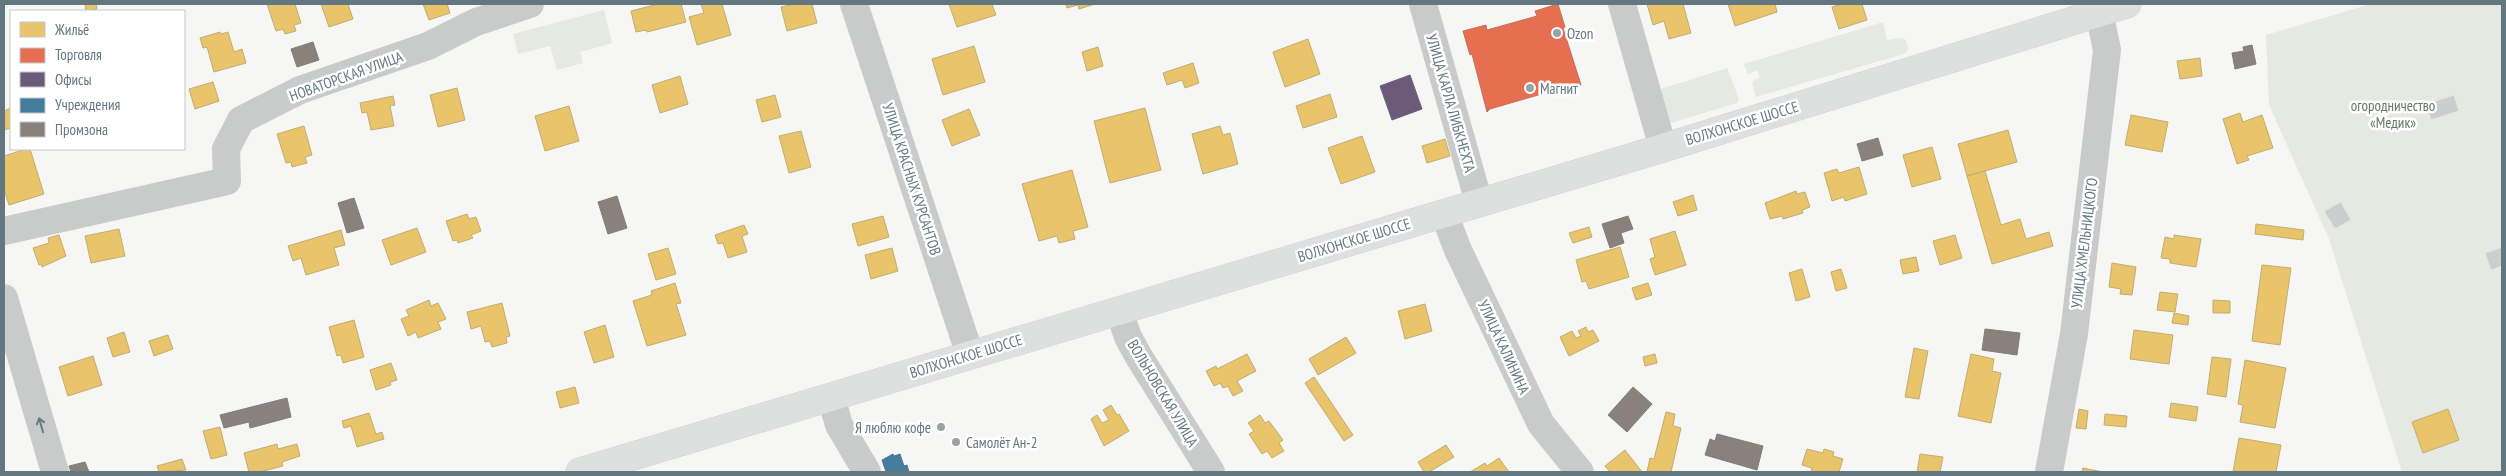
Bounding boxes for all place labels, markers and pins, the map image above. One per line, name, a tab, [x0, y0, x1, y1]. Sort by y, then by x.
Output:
place label: Ozon	[1567, 24, 1593, 43]
marker: Ozon	[1551, 27, 1563, 39]
place label: Магнит	[1540, 79, 1578, 98]
marker: Магнит	[1524, 82, 1536, 94]
place label: Я люблю кофе	[855, 418, 931, 437]
marker: Я люблю кофе	[935, 421, 947, 433]
place label: Самолёт Ан-2	[966, 433, 1037, 452]
marker: Самолёт Ан-2	[950, 436, 962, 448]

